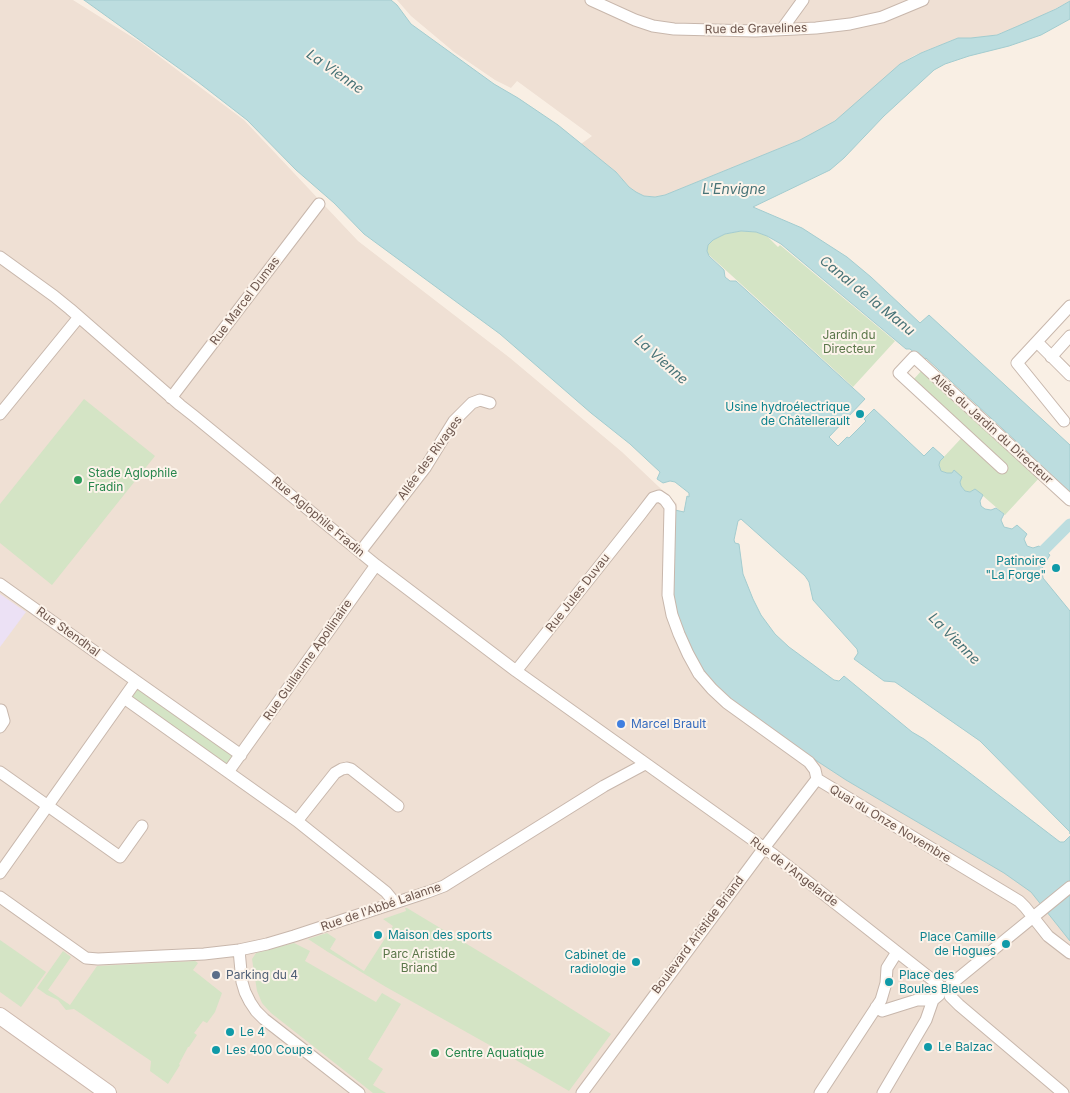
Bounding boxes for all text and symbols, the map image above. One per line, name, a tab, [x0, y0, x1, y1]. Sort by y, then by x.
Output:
street label: Rue de Gravelines	[705, 21, 807, 37]
water label: La Vienne	[303, 46, 367, 98]
water label: L'Envigne	[702, 182, 766, 198]
water label: Canal de la Manu	[816, 253, 918, 339]
street label: Rue Marcel Dumas	[207, 254, 283, 348]
park label: Jardin du Directeur	[822, 328, 876, 356]
water label: La Vienne	[631, 332, 691, 388]
street label: Allée du Jardin du Directeur	[929, 371, 1055, 487]
place label: Usine hydroélectrique de Châtellerault	[725, 400, 850, 428]
marker: Usine hydroélectrique de Châtellerault	[854, 408, 866, 420]
street label: Allée des Rivages	[395, 413, 465, 503]
place label: Stade Aglophile Fradin	[88, 466, 177, 494]
marker: Stade Aglophile Fradin	[72, 474, 84, 486]
street label: Rue Aglophile Fradin	[269, 474, 367, 560]
street label: Rue Jules Duvau	[543, 551, 613, 635]
place label: Patinoire "La Forge"	[986, 554, 1046, 582]
marker: Patinoire "La Forge"	[1050, 562, 1062, 574]
street label: Rue Guillaume Apollinaire	[261, 597, 355, 723]
street label: Rue Stendhal	[33, 604, 103, 660]
water label: La Vienne	[925, 610, 983, 668]
place label: Marcel Brault	[631, 717, 706, 731]
marker: Marcel Brault	[615, 718, 627, 730]
street label: Quai du Onze Novembre	[827, 782, 953, 866]
street label: Rue de l'Angelarde	[747, 834, 841, 910]
street label: Boulevard Aristide Briand	[649, 873, 747, 997]
street label: Rue de l'Abbé Lalanne	[319, 880, 443, 934]
place label: Maison des sports	[388, 928, 492, 942]
marker: Maison des sports	[372, 929, 384, 941]
place label: Place Camille de Hogues	[920, 930, 996, 958]
marker: Place Camille de Hogues	[1000, 938, 1012, 950]
park label: Parc Aristide Briand	[383, 947, 455, 975]
place label: Cabinet de radiologie	[565, 948, 626, 976]
marker: Cabinet de radiologie	[630, 956, 642, 968]
place label: Parking du 4	[226, 968, 298, 982]
place label: Place des Boules Bleues	[899, 968, 979, 996]
marker: Parking du 4	[210, 969, 222, 981]
marker: Place des Boules Bleues	[883, 976, 895, 988]
place label: Le 4	[240, 1025, 265, 1039]
marker: Le 4	[224, 1026, 236, 1038]
place label: Le Balzac	[938, 1040, 993, 1054]
marker: Le Balzac	[922, 1041, 934, 1053]
place label: Les 400 Coups	[226, 1043, 312, 1057]
marker: Les 400 Coups	[210, 1044, 222, 1056]
place label: Centre Aquatique	[445, 1046, 544, 1060]
marker: Centre Aquatique	[429, 1047, 441, 1059]

